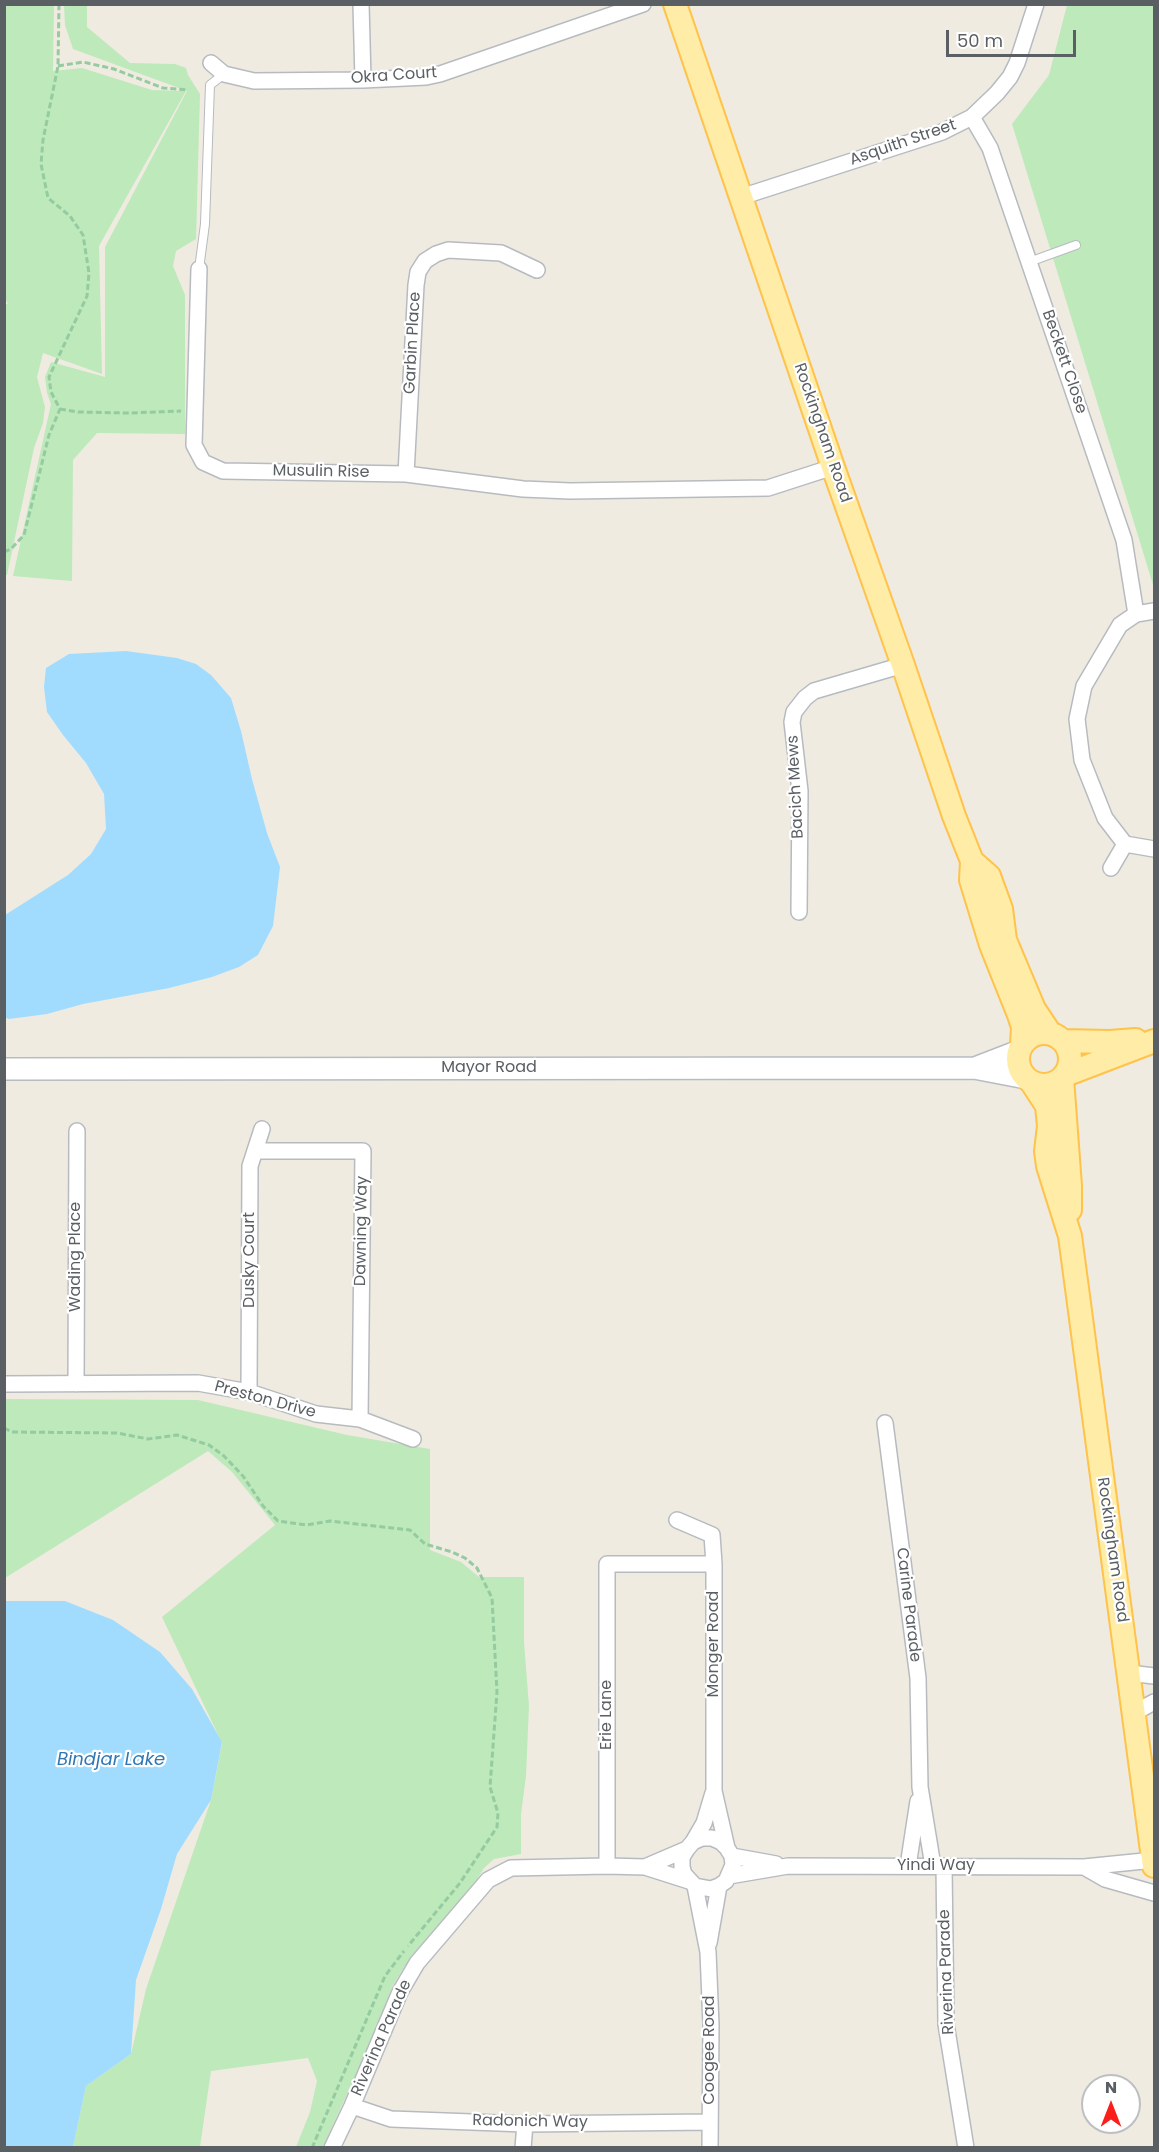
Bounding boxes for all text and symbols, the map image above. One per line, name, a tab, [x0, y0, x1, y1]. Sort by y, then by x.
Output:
scale bar	[949, 18, 1080, 56]
text: 50 m	[957, 28, 1003, 53]
street label: Okra Court	[350, 63, 438, 89]
street label: Asquith Street	[847, 116, 959, 170]
street label: Garbin Place	[401, 291, 425, 395]
street label: Beckett Close	[1037, 308, 1091, 416]
street label: Rockingham Road	[789, 361, 855, 505]
street label: Musulin Rise	[272, 462, 370, 482]
street label: Bacich Mews	[784, 735, 808, 839]
street label: Mayor Road	[441, 1058, 537, 1078]
street label: Dawning Way	[351, 1176, 373, 1286]
street label: Wading Place	[66, 1202, 86, 1312]
street label: Dusky Court	[240, 1212, 260, 1308]
street label: Preston Drive	[212, 1377, 318, 1423]
street label: Rockingham Road	[1092, 1476, 1132, 1624]
street label: Carine Parade	[891, 1547, 925, 1663]
street label: Monger Road	[704, 1591, 724, 1697]
street label: Erie Lane	[597, 1680, 617, 1750]
water label: Bindjar Lake	[57, 1749, 165, 1771]
street label: Yindi Way	[897, 1856, 975, 1876]
street label: Riverina Parade	[935, 1909, 959, 2035]
street label: Riverina Parade	[348, 1977, 416, 2099]
street label: Coogee Road	[700, 1995, 720, 2105]
north arrow	[1081, 2074, 1141, 2134]
text: N	[1105, 2076, 1117, 2099]
street label: Radonich Way	[472, 2111, 588, 2133]

